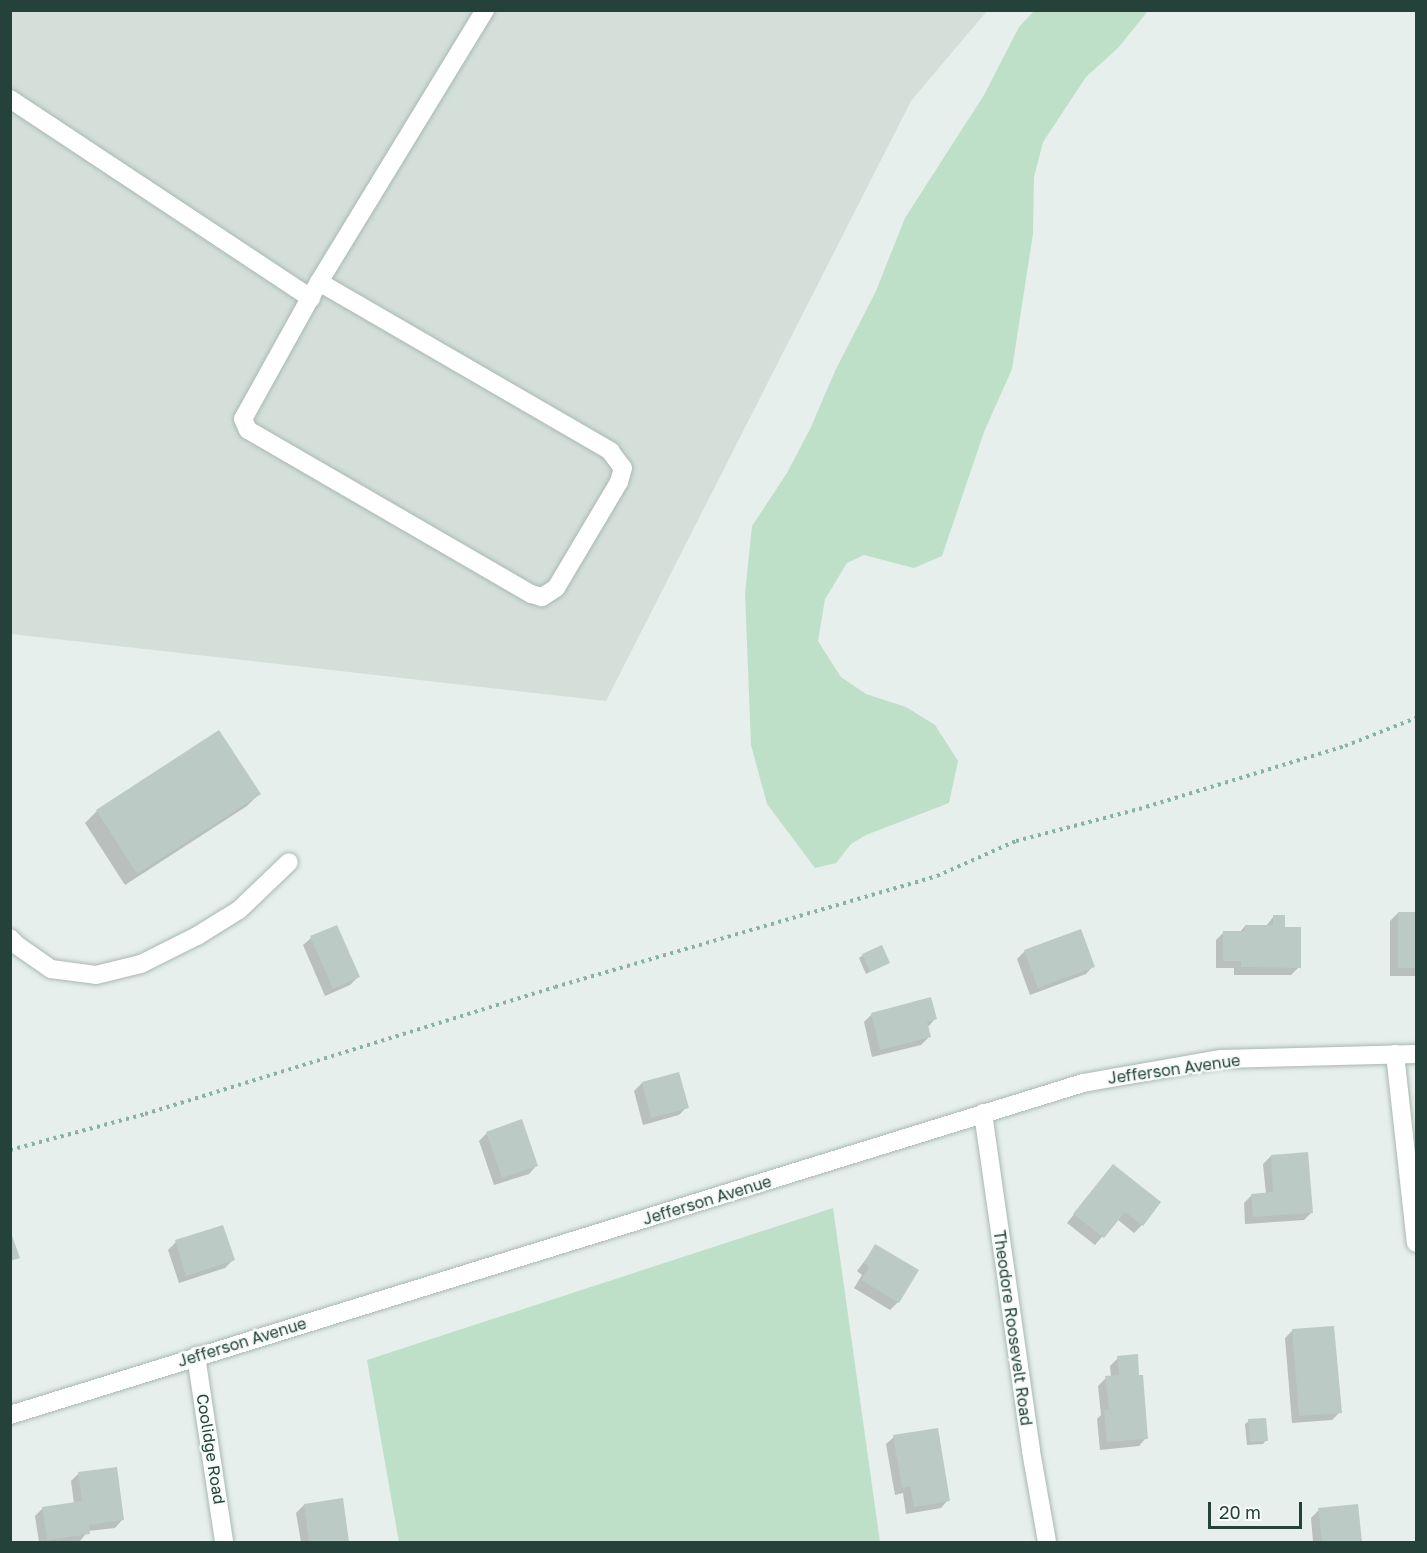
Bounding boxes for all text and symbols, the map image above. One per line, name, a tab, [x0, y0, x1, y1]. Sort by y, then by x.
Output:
street label: Jefferson Avenue	[1107, 1050, 1241, 1088]
street label: Jefferson Avenue	[640, 1171, 774, 1229]
street label: Theodore Roosevelt Road	[990, 1229, 1036, 1427]
street label: Jefferson Avenue	[175, 1313, 309, 1371]
street label: Coolidge Road	[193, 1392, 229, 1506]
scale bar	[1211, 1490, 1306, 1528]
text: 20 m	[1219, 1501, 1261, 1523]

